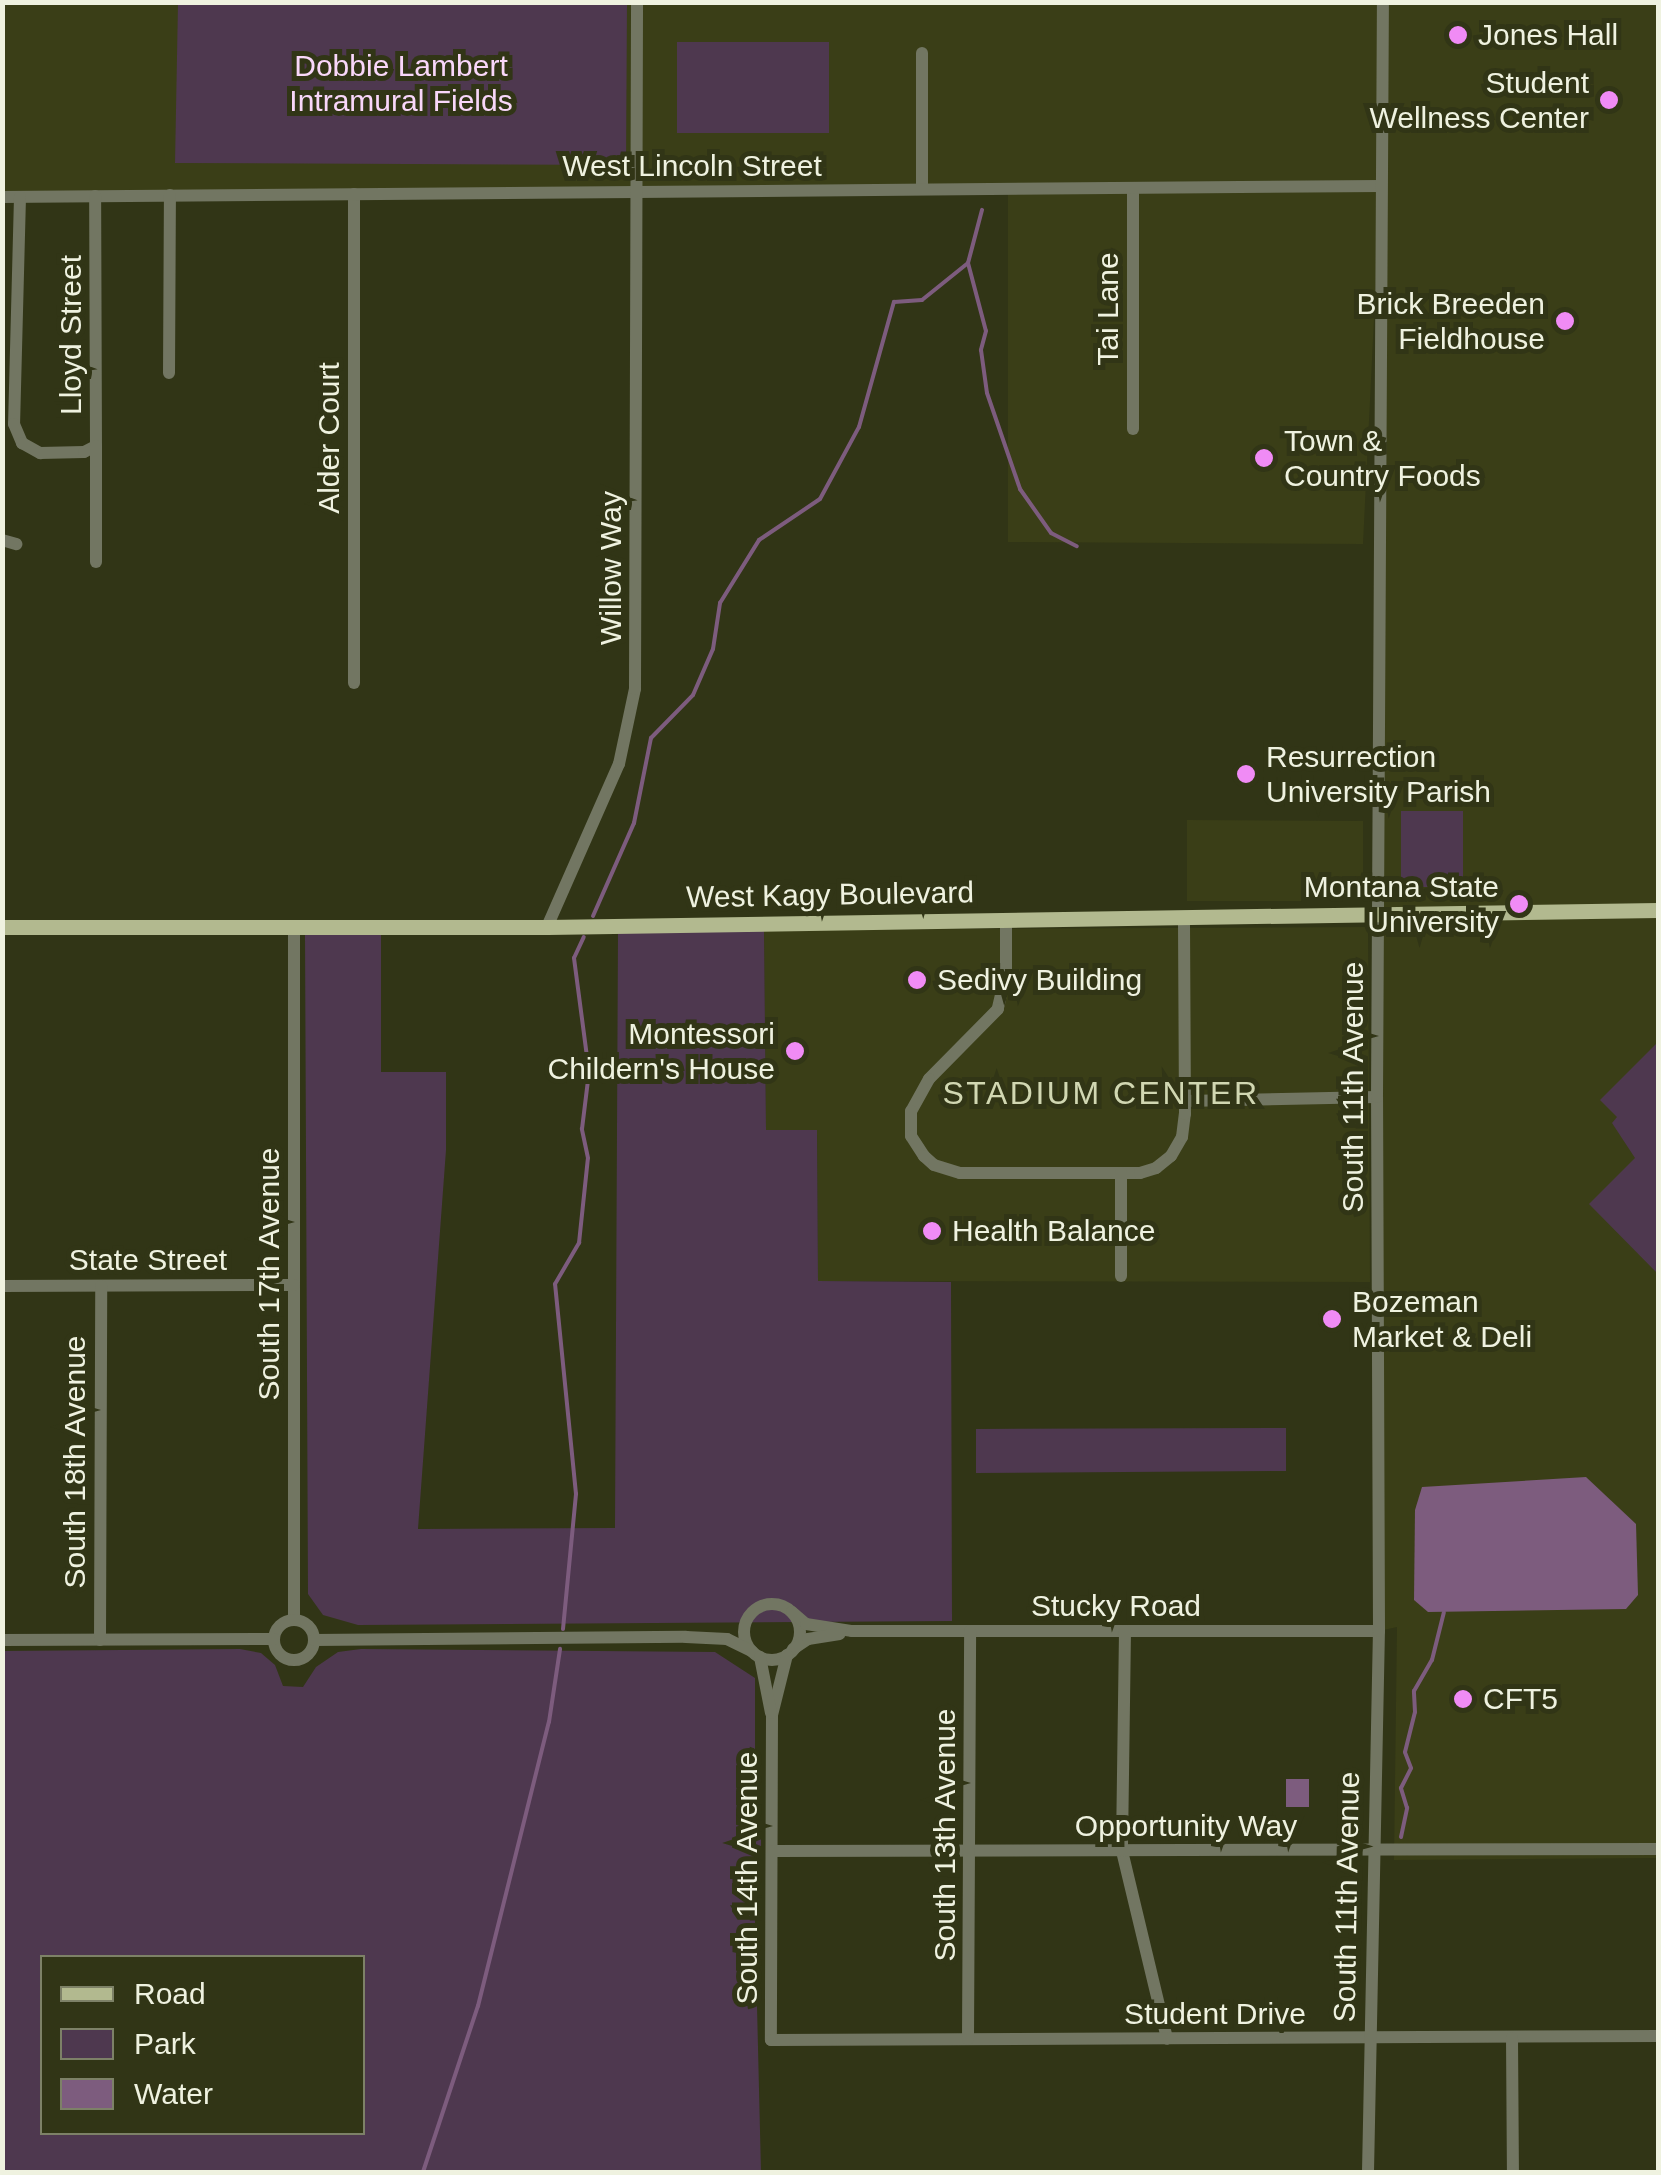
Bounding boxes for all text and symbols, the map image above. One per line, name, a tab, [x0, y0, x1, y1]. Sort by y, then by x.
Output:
place label: Jones Hall	[1478, 17, 1618, 53]
marker: Jones Hall	[1447, 24, 1469, 46]
park label: Dobbie Lambert Intramural Fields	[289, 48, 513, 118]
place label: Student Wellness Center	[1369, 65, 1589, 136]
marker: Student Wellness Center	[1598, 89, 1620, 111]
street label: West Lincoln Street	[562, 148, 822, 184]
street label: Tai Lane	[1090, 252, 1126, 366]
street label: Lloyd Street	[53, 255, 89, 415]
place label: Brick Breeden Fieldhouse	[1357, 286, 1545, 356]
marker: Brick Breeden Fieldhouse	[1554, 310, 1576, 332]
street label: Alder Court	[311, 362, 347, 514]
place label: Town & Country Foods	[1284, 423, 1481, 494]
marker: Town & Country Foods	[1253, 447, 1275, 469]
street label: Willow Way	[593, 491, 629, 645]
place label: Resurrection University Parish	[1266, 739, 1491, 810]
marker: Resurrection University Parish	[1235, 763, 1257, 785]
place label: Montana State University	[1304, 869, 1499, 940]
street label: West Kagy Boulevard	[686, 874, 974, 916]
marker: Montana State University	[1508, 893, 1530, 915]
street label: South 11th Avenue	[1335, 961, 1371, 1213]
place label: Sedivy Building	[937, 962, 1142, 998]
marker: Sedivy Building	[906, 969, 928, 991]
place label: Montessori Childern's House	[547, 1016, 775, 1086]
marker: Montessori Childern's House	[784, 1040, 806, 1062]
district label: STADIUM CENTER	[942, 1074, 1260, 1112]
street label: South 17th Avenue	[251, 1147, 287, 1401]
place label: Health Balance	[952, 1213, 1155, 1249]
marker: Health Balance	[921, 1220, 943, 1242]
street label: State Street	[69, 1242, 227, 1278]
place label: Bozeman Market & Deli	[1352, 1284, 1532, 1354]
marker: Bozeman Market & Deli	[1321, 1308, 1343, 1330]
street label: South 18th Avenue	[57, 1335, 93, 1589]
street label: Stucky Road	[1031, 1588, 1201, 1624]
place label: CFT5	[1483, 1681, 1558, 1717]
marker: CFT5	[1452, 1688, 1474, 1710]
street label: South 13th Avenue	[927, 1708, 963, 1962]
street label: South 14th Avenue	[729, 1751, 765, 2005]
street label: South 11th Avenue	[1327, 1770, 1367, 2024]
street label: Opportunity Way	[1075, 1808, 1297, 1844]
legend	[40, 1955, 365, 2135]
text: Road	[134, 1977, 206, 2010]
street label: Student Drive	[1124, 1996, 1306, 2032]
text: Park	[134, 2027, 196, 2060]
text: Water	[134, 2077, 213, 2110]

